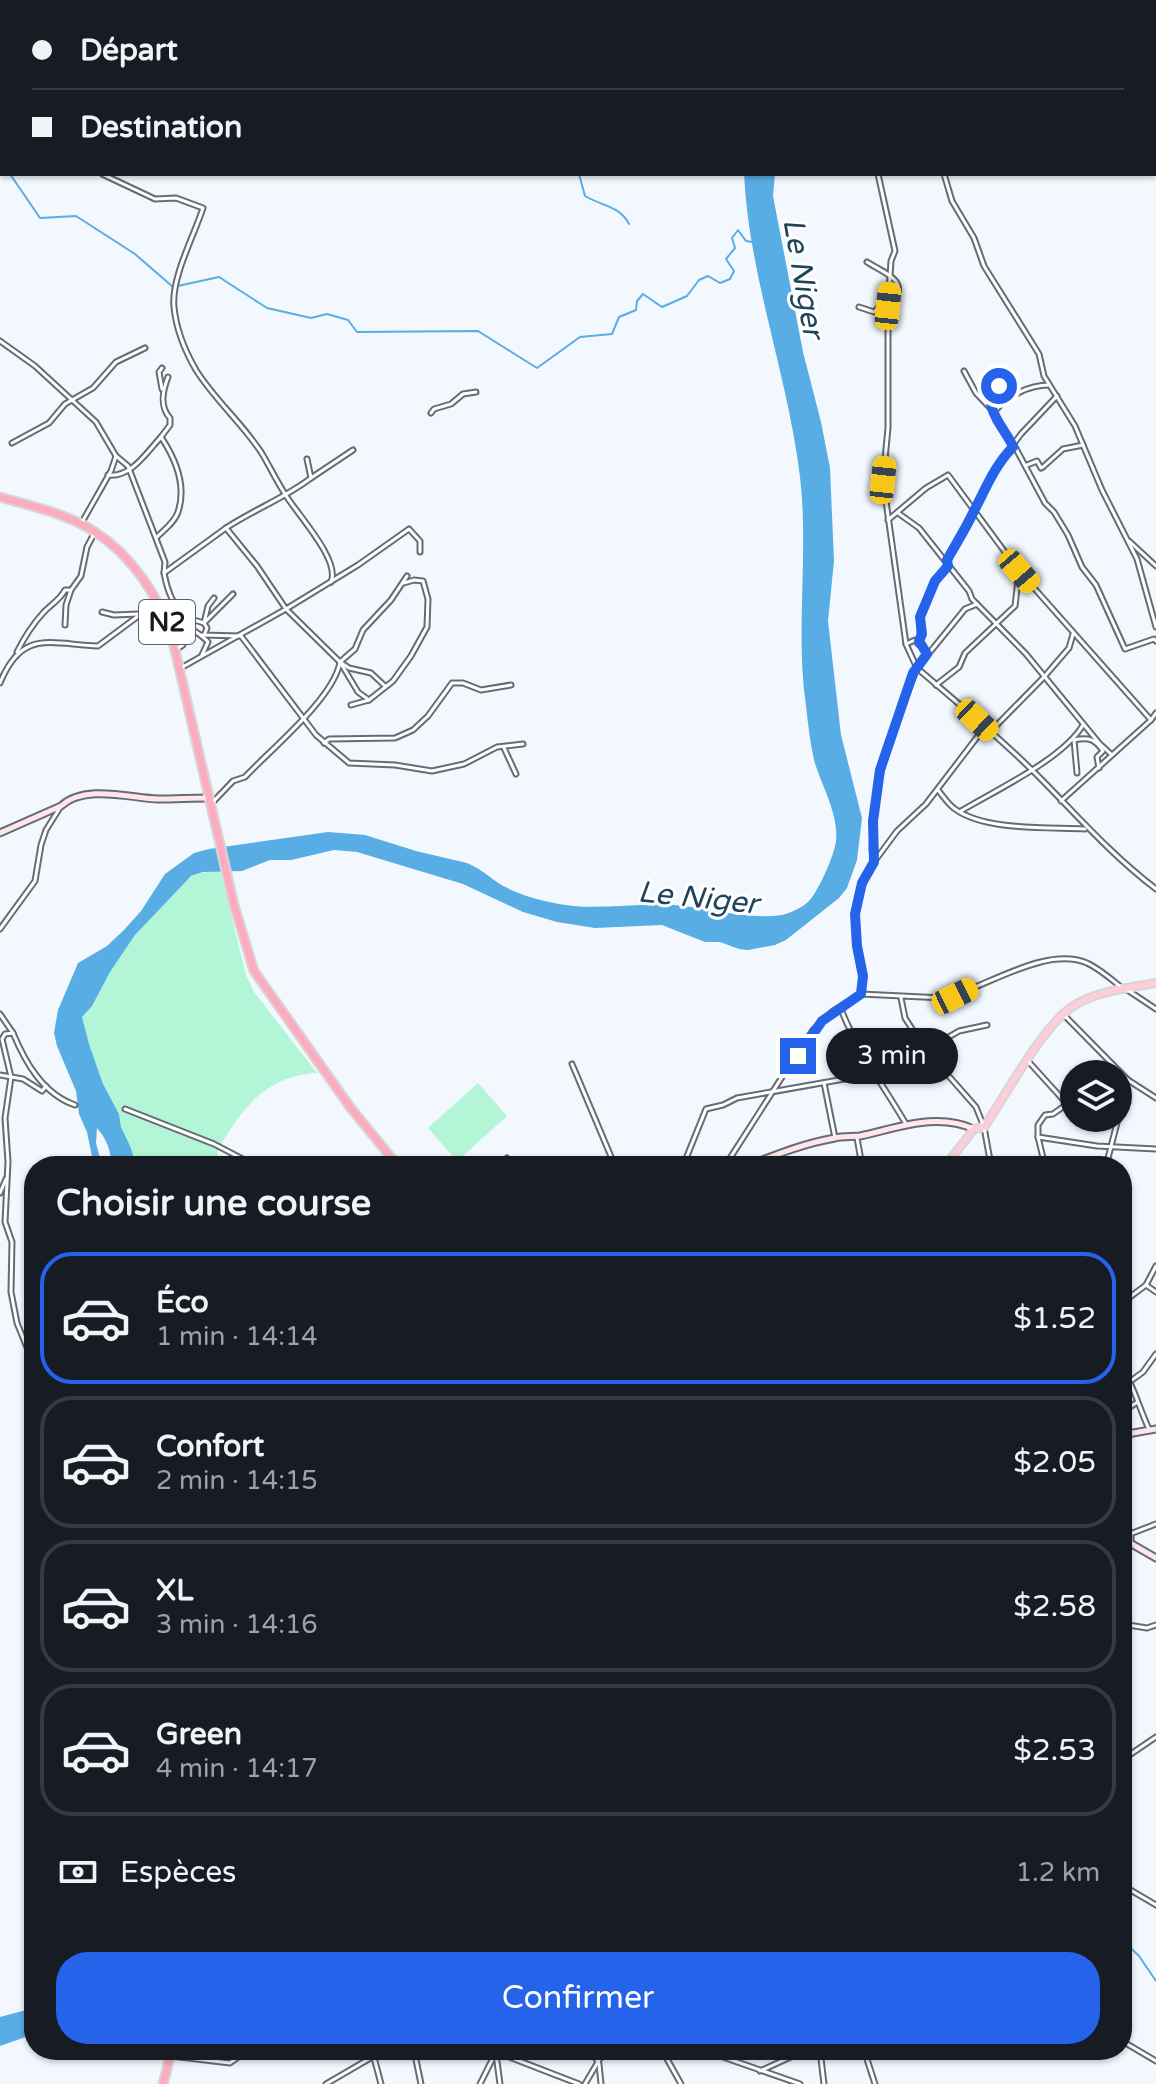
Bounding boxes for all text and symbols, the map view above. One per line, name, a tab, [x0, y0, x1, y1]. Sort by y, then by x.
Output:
text: Départ	[80, 32, 178, 69]
text: Destination	[80, 109, 242, 146]
water label: Le Niger	[774, 215, 832, 344]
car	[874, 281, 902, 331]
route start	[981, 368, 1017, 404]
car	[869, 455, 897, 505]
car	[994, 545, 1044, 597]
road number: N2	[139, 600, 195, 644]
car	[951, 695, 1003, 745]
water label: Le Niger	[636, 873, 763, 923]
car	[928, 975, 982, 1017]
callout: 3 min	[826, 1028, 958, 1084]
route end	[780, 1038, 816, 1074]
text: 3 min	[857, 1040, 927, 1071]
map controls	[1060, 1060, 1132, 1132]
button: layers	[1060, 1060, 1132, 1132]
text: Choisir une course	[56, 1182, 371, 1225]
icon: car	[60, 1282, 132, 1354]
text: Éco	[156, 1284, 209, 1321]
text: $1.52	[1013, 1300, 1096, 1337]
text: 1 min · 14:14	[156, 1321, 318, 1352]
icon: car	[60, 1426, 132, 1498]
text: Confort	[156, 1428, 264, 1465]
text: $2.05	[1013, 1444, 1096, 1481]
text: 2 min · 14:15	[156, 1465, 318, 1496]
icon: car	[60, 1570, 132, 1642]
text: XL	[156, 1572, 193, 1609]
text: $2.58	[1013, 1588, 1096, 1625]
text: 3 min · 14:16	[156, 1609, 318, 1640]
icon: car	[60, 1714, 132, 1786]
text: Green	[156, 1716, 242, 1753]
text: $2.53	[1013, 1732, 1096, 1769]
text: 4 min · 14:17	[156, 1753, 318, 1784]
icon: cash	[56, 1850, 100, 1894]
text: Espèces	[120, 1854, 237, 1891]
text: 1.2 km	[1016, 1857, 1100, 1888]
button: Confirmer	[56, 1952, 1100, 2044]

